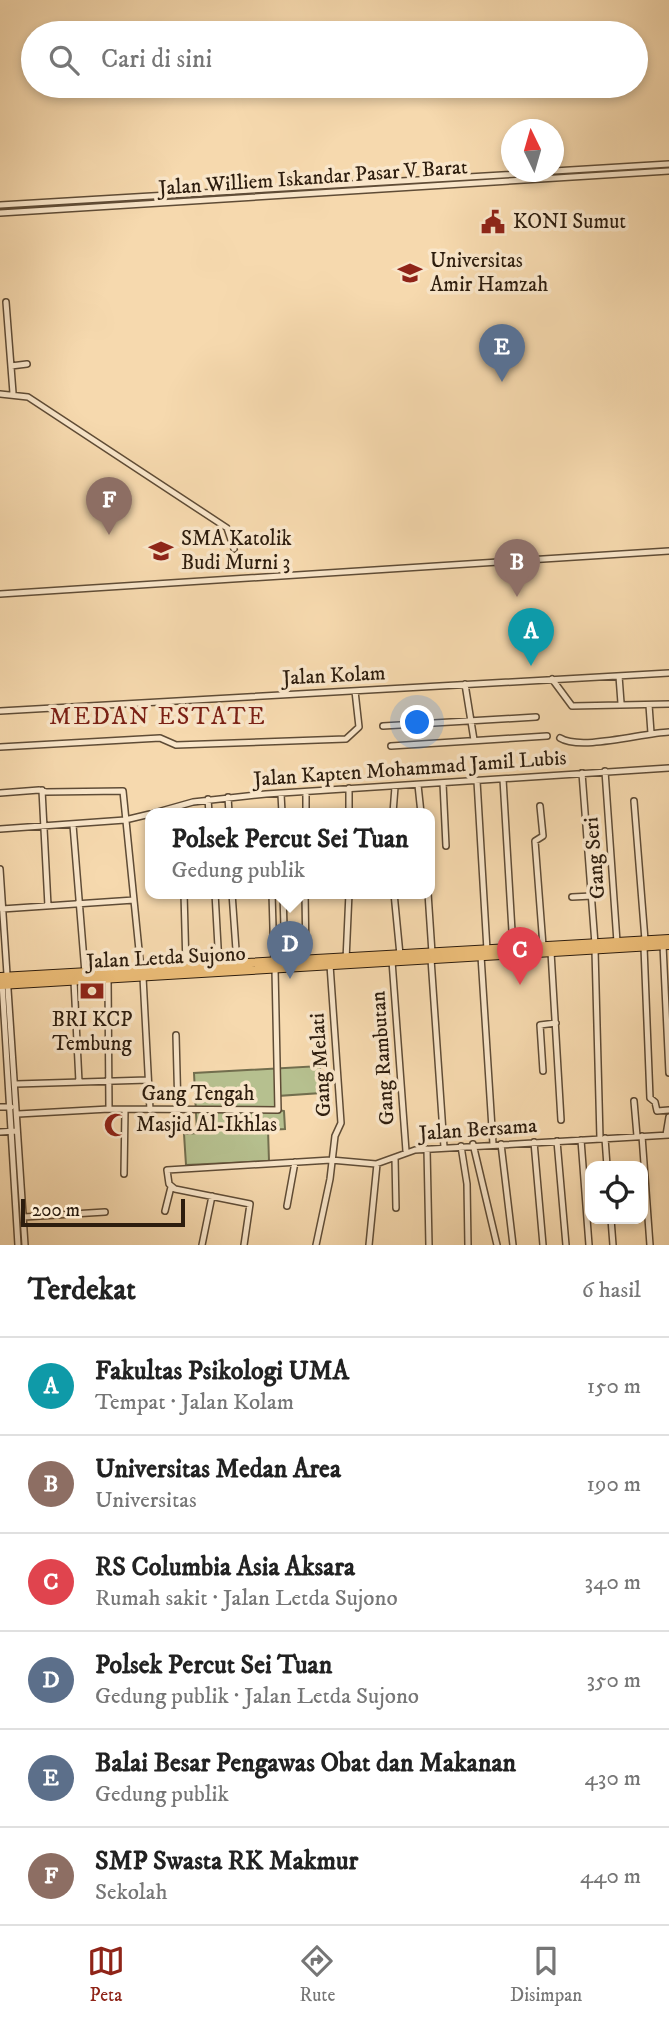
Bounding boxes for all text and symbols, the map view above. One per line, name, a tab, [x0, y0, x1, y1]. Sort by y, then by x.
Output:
search box	[21, 21, 648, 98]
icon: search	[45, 41, 83, 79]
text: Cari di sini	[101, 43, 212, 76]
north arrow	[501, 119, 564, 182]
street label: Jalan Williem Iskandar Pasar V Barat	[156, 154, 469, 202]
public building icon: KONI Sumut	[479, 208, 507, 236]
place label: KONI Sumut	[513, 209, 626, 235]
place label: Universitas Amir Hamzah	[430, 248, 548, 298]
school or university icon: Universitas Amir Hamzah	[396, 259, 424, 287]
pin: E	[479, 324, 525, 382]
pin: F	[86, 477, 132, 535]
place label: SMA Katolik Budi Murni 3	[181, 526, 292, 576]
school or university icon: SMA Katolik Budi Murni 3	[147, 537, 175, 565]
pin: B	[494, 539, 540, 597]
pin: A	[508, 608, 554, 666]
street label: Jalan Kolam	[280, 660, 386, 692]
district label: MEDAN ESTATE	[49, 702, 267, 732]
your location	[400, 705, 434, 739]
street label: Jalan Kapten Mohammad Jamil Lubis	[251, 745, 567, 793]
popup	[145, 808, 435, 899]
street label: Gang Seri	[578, 816, 612, 900]
text: Polsek Percut Sei Tuan	[171, 823, 409, 856]
text: Gedung publik	[171, 856, 305, 885]
pin: D	[267, 921, 313, 979]
pin: C	[497, 927, 543, 985]
street label: Jalan Letda Sujono	[84, 941, 246, 975]
bank icon: BRI KCP Tembung	[78, 977, 106, 1005]
street label: Gang Rambutan	[365, 990, 401, 1126]
place label: BRI KCP Tembung	[52, 1007, 132, 1057]
street label: Gang Melati	[304, 1012, 338, 1118]
street label: Gang Tengah	[142, 1081, 254, 1107]
mosque icon: Masjid Al-Ikhlas	[102, 1111, 130, 1139]
place label: Masjid Al-Ikhlas	[136, 1112, 277, 1138]
street label: Jalan Bersama	[416, 1113, 538, 1147]
map controls	[585, 1161, 648, 1224]
button: locate	[585, 1161, 648, 1224]
scale bar	[21, 1196, 186, 1228]
text: 200 m	[32, 1199, 80, 1222]
text: Terdekat	[28, 1272, 136, 1309]
text: 6 hasil	[582, 1276, 641, 1305]
text: Fakultas Psikologi UMA	[95, 1355, 349, 1388]
text: A	[44, 1372, 58, 1401]
text: 150 m	[587, 1372, 641, 1401]
text: Tempat · Jalan Kolam	[95, 1388, 294, 1417]
text: Universitas Medan Area	[95, 1453, 341, 1486]
text: B	[44, 1470, 58, 1499]
text: 190 m	[587, 1470, 641, 1499]
text: Universitas	[95, 1486, 197, 1515]
text: RS Columbia Asia Aksara	[95, 1551, 355, 1584]
text: C	[43, 1568, 59, 1597]
text: 340 m	[585, 1568, 641, 1597]
text: Rumah sakit · Jalan Letda Sujono	[95, 1584, 398, 1613]
text: Polsek Percut Sei Tuan	[95, 1649, 332, 1682]
text: D	[42, 1666, 60, 1695]
text: 350 m	[586, 1666, 641, 1695]
text: Gedung publik · Jalan Letda Sujono	[95, 1682, 419, 1711]
text: Balai Besar Pengawas Obat dan Makanan	[95, 1747, 516, 1780]
text: E	[43, 1764, 59, 1793]
text: 430 m	[585, 1764, 641, 1793]
text: Gedung publik	[95, 1780, 229, 1809]
text: SMP Swasta RK Makmur	[95, 1845, 358, 1878]
text: F	[44, 1862, 58, 1891]
text: 440 m	[580, 1862, 641, 1891]
text: Sekolah	[95, 1878, 168, 1907]
tab: Peta	[87, 1942, 125, 2007]
tab: Rute	[298, 1942, 336, 2007]
tab: Disimpan	[510, 1942, 582, 2007]

